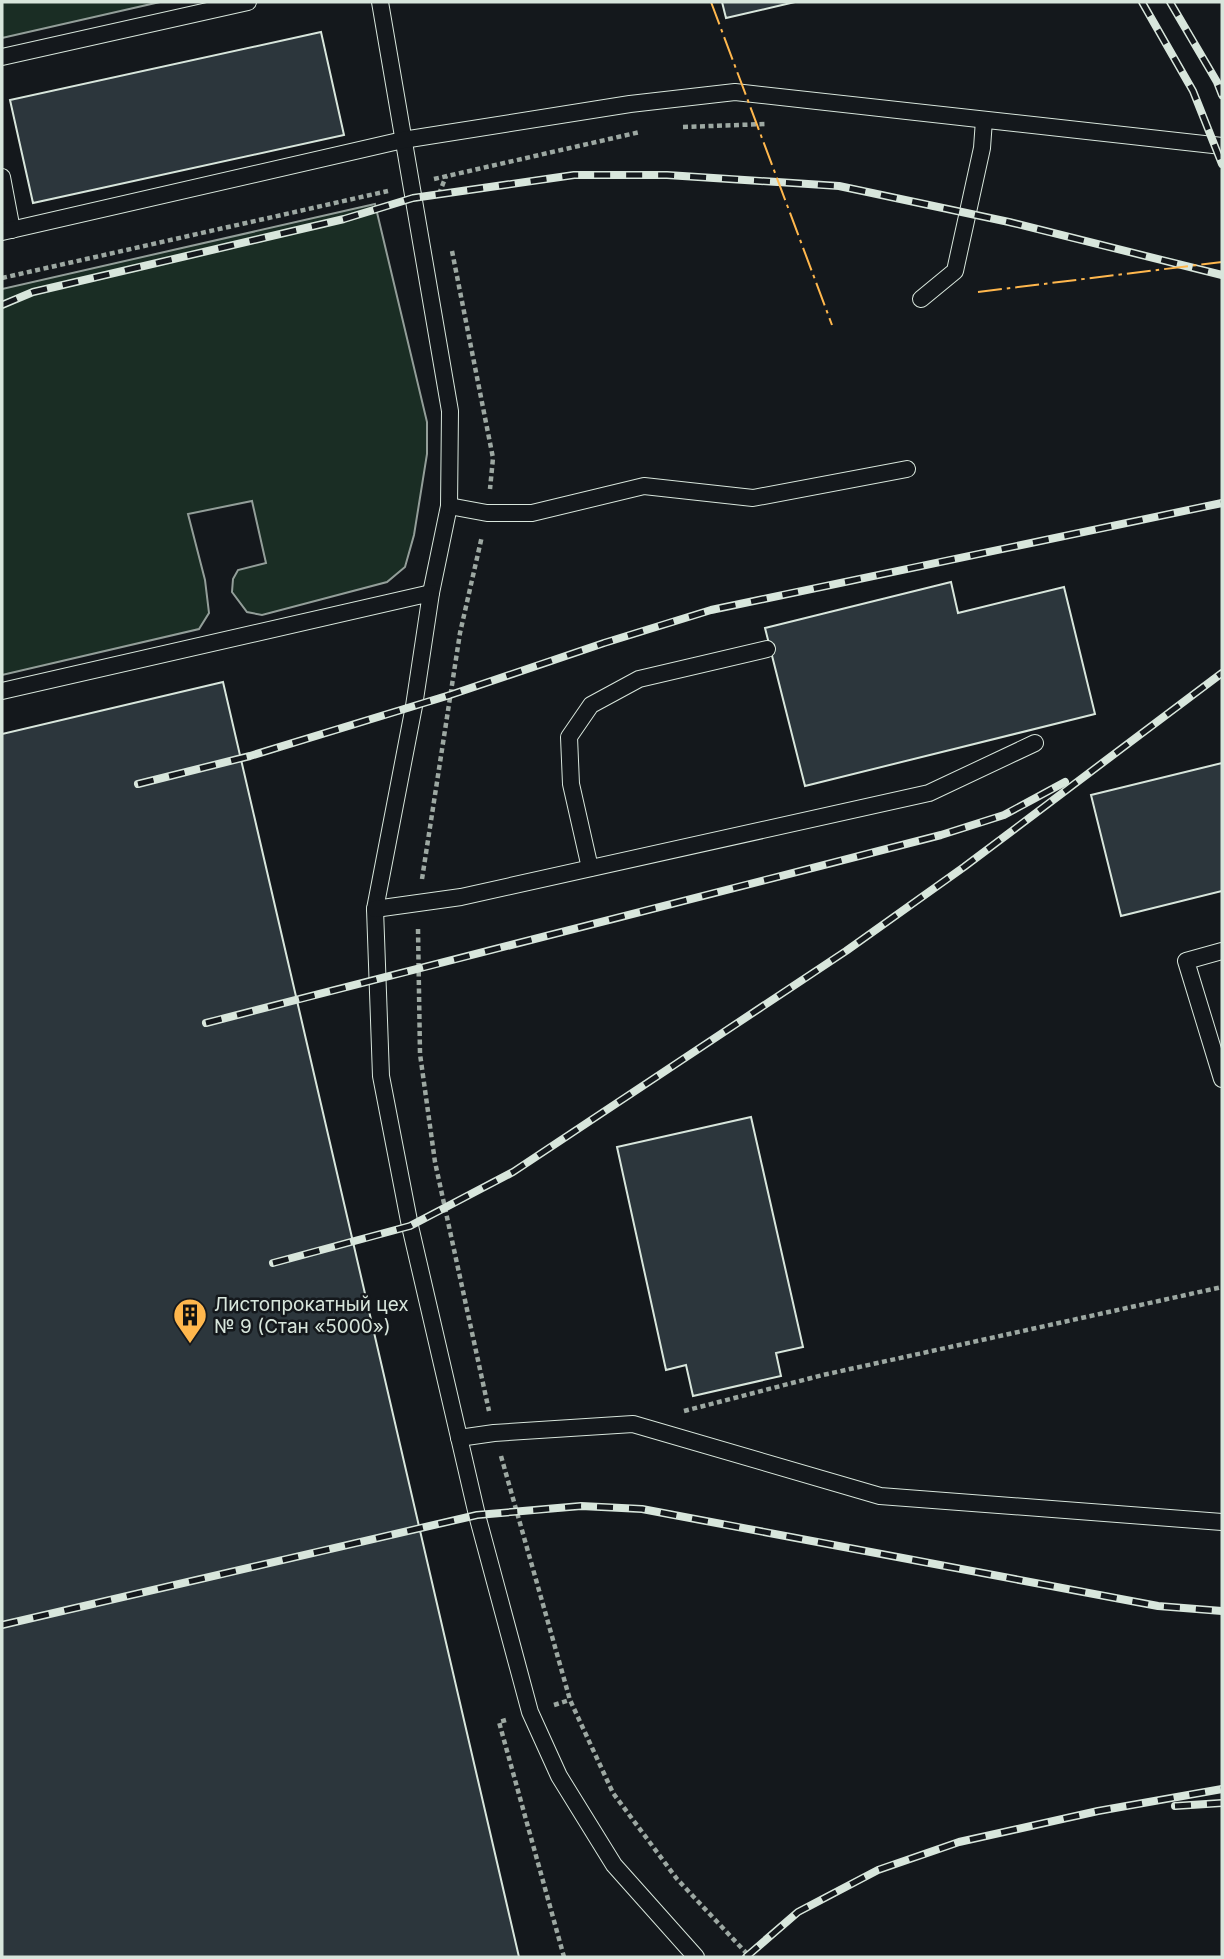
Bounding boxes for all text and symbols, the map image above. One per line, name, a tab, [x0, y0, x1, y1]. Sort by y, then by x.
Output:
place label: Листопрокатный цех № 9 (Стан «5000»)	[214, 1293, 409, 1338]
building icon: Листопрокатный цех № 9 (Стан «5000»)	[171, 1296, 209, 1345]

